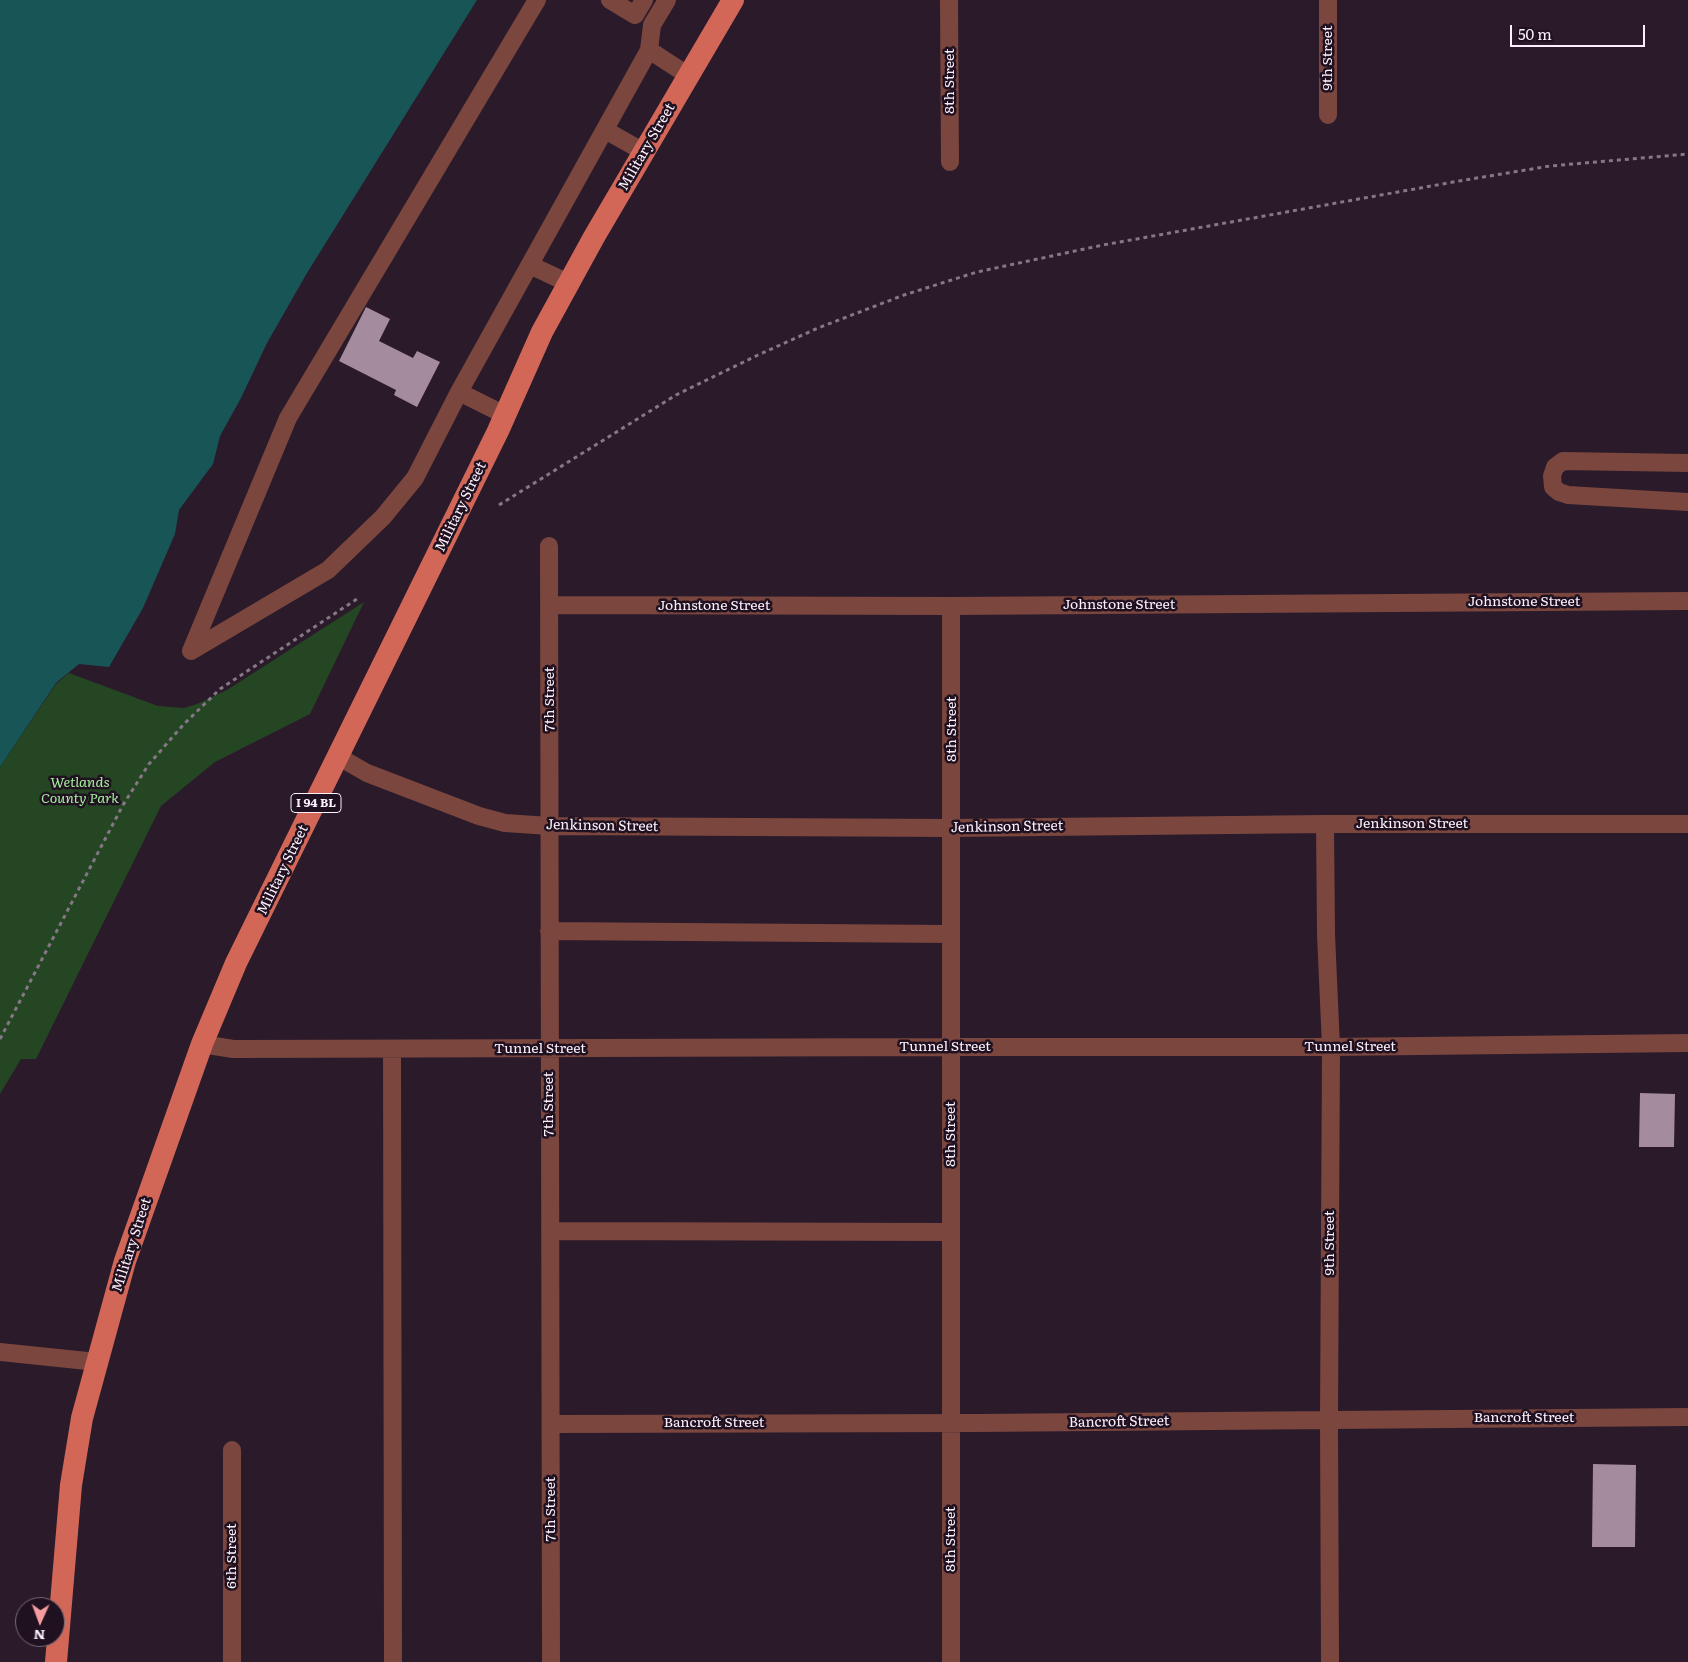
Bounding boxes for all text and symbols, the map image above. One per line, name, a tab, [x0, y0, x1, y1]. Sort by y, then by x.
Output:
scale bar	[1513, 15, 1648, 47]
text: 50 m	[1518, 22, 1552, 45]
street label: 9th Street	[1320, 25, 1336, 91]
street label: 8th Street	[942, 48, 958, 114]
street label: Military Street	[615, 100, 679, 194]
street label: Military Street	[432, 459, 490, 555]
street label: Johnstone Street	[1468, 594, 1580, 610]
street label: Johnstone Street	[1063, 597, 1175, 613]
street label: Johnstone Street	[658, 598, 770, 614]
street label: 7th Street	[542, 667, 558, 731]
street label: 8th Street	[944, 696, 960, 762]
park label: Wetlands County Park	[41, 775, 119, 808]
road number: I 94 BL	[291, 794, 341, 812]
street label: Jenkinson Street	[1356, 816, 1468, 832]
street label: Jenkinson Street	[546, 817, 658, 835]
street label: Jenkinson Street	[951, 818, 1063, 836]
street label: Military Street	[254, 822, 312, 918]
street label: Tunnel Street	[899, 1039, 991, 1055]
street label: Tunnel Street	[1304, 1039, 1396, 1055]
street label: Tunnel Street	[494, 1041, 586, 1057]
street label: 7th Street	[541, 1072, 557, 1136]
street label: 8th Street	[943, 1101, 959, 1167]
street label: Military Street	[109, 1196, 155, 1294]
street label: 9th Street	[1322, 1210, 1338, 1276]
street label: Bancroft Street	[1474, 1410, 1574, 1426]
street label: Bancroft Street	[1069, 1413, 1169, 1431]
street label: Bancroft Street	[664, 1415, 764, 1431]
street label: 7th Street	[543, 1477, 559, 1541]
street label: 8th Street	[943, 1506, 959, 1572]
street label: 6th Street	[224, 1523, 240, 1589]
north arrow	[15, 1597, 65, 1647]
text: N	[33, 1626, 46, 1646]

